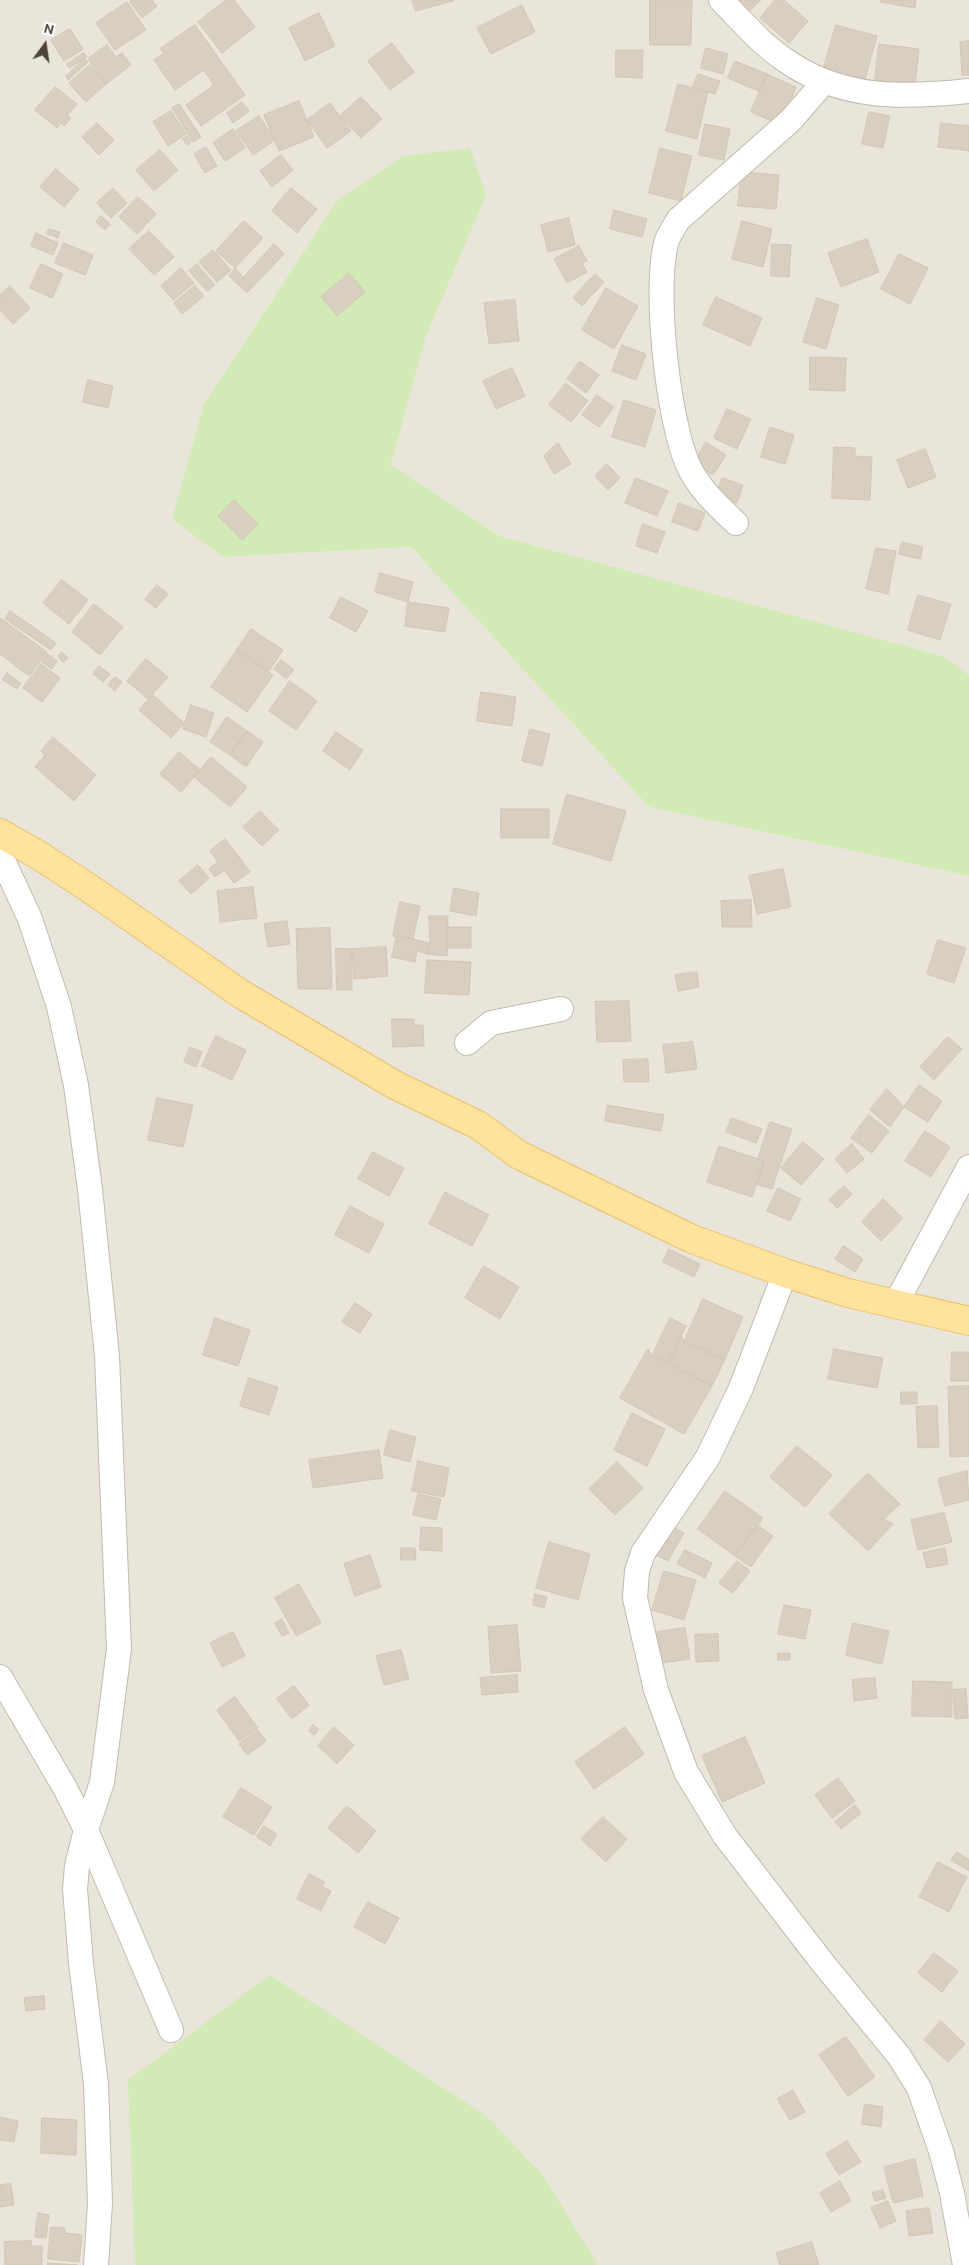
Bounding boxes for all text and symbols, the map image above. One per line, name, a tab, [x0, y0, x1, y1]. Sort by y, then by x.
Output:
north arrow	[20, 20, 70, 70]
text: N	[42, 20, 56, 39]

